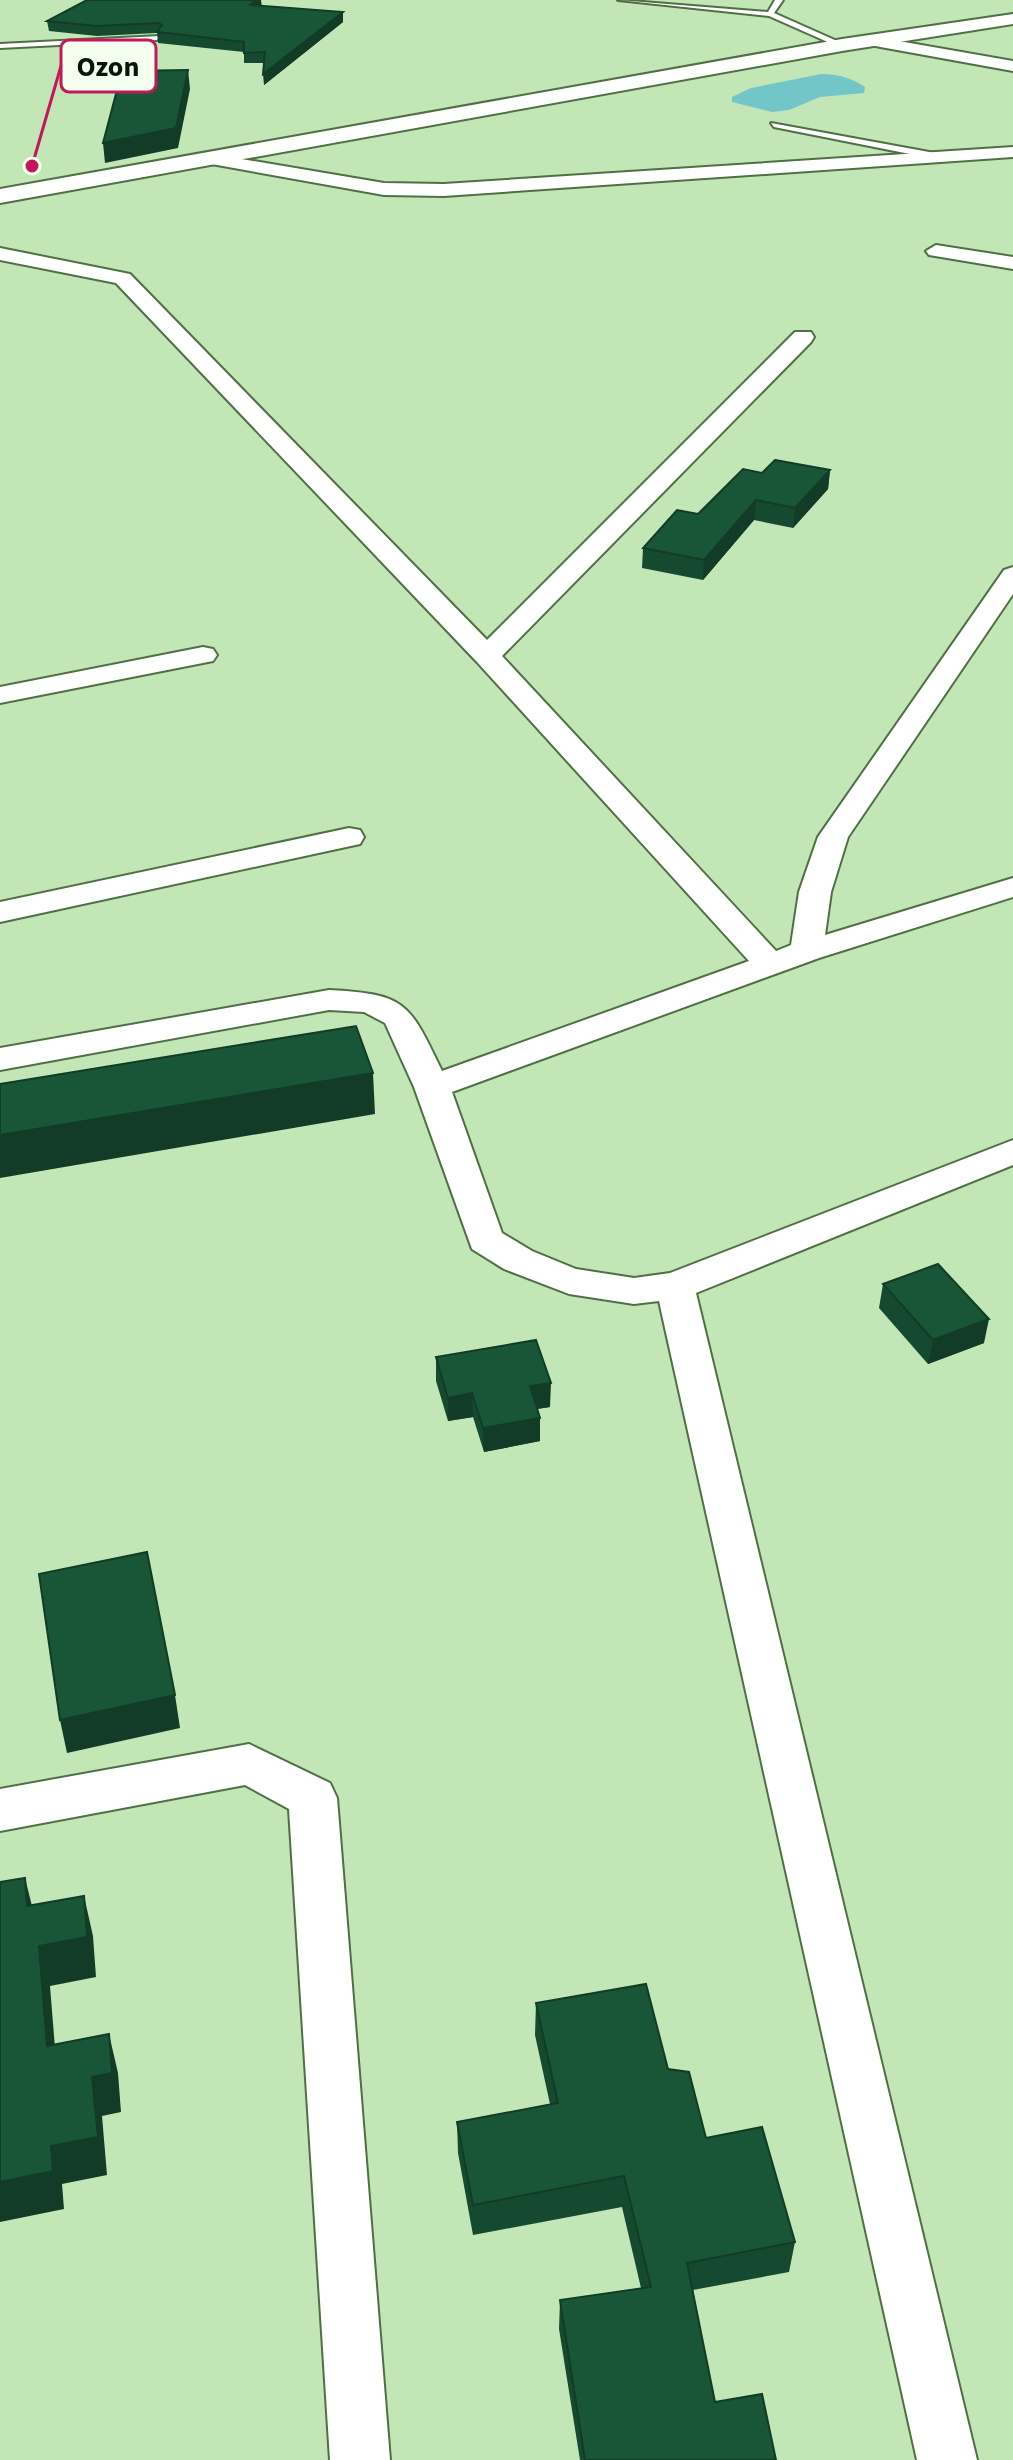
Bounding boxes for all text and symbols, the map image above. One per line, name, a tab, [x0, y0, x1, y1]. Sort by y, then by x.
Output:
callout: Ozon	[61, 40, 156, 92]
text: Ozon	[77, 47, 139, 87]

